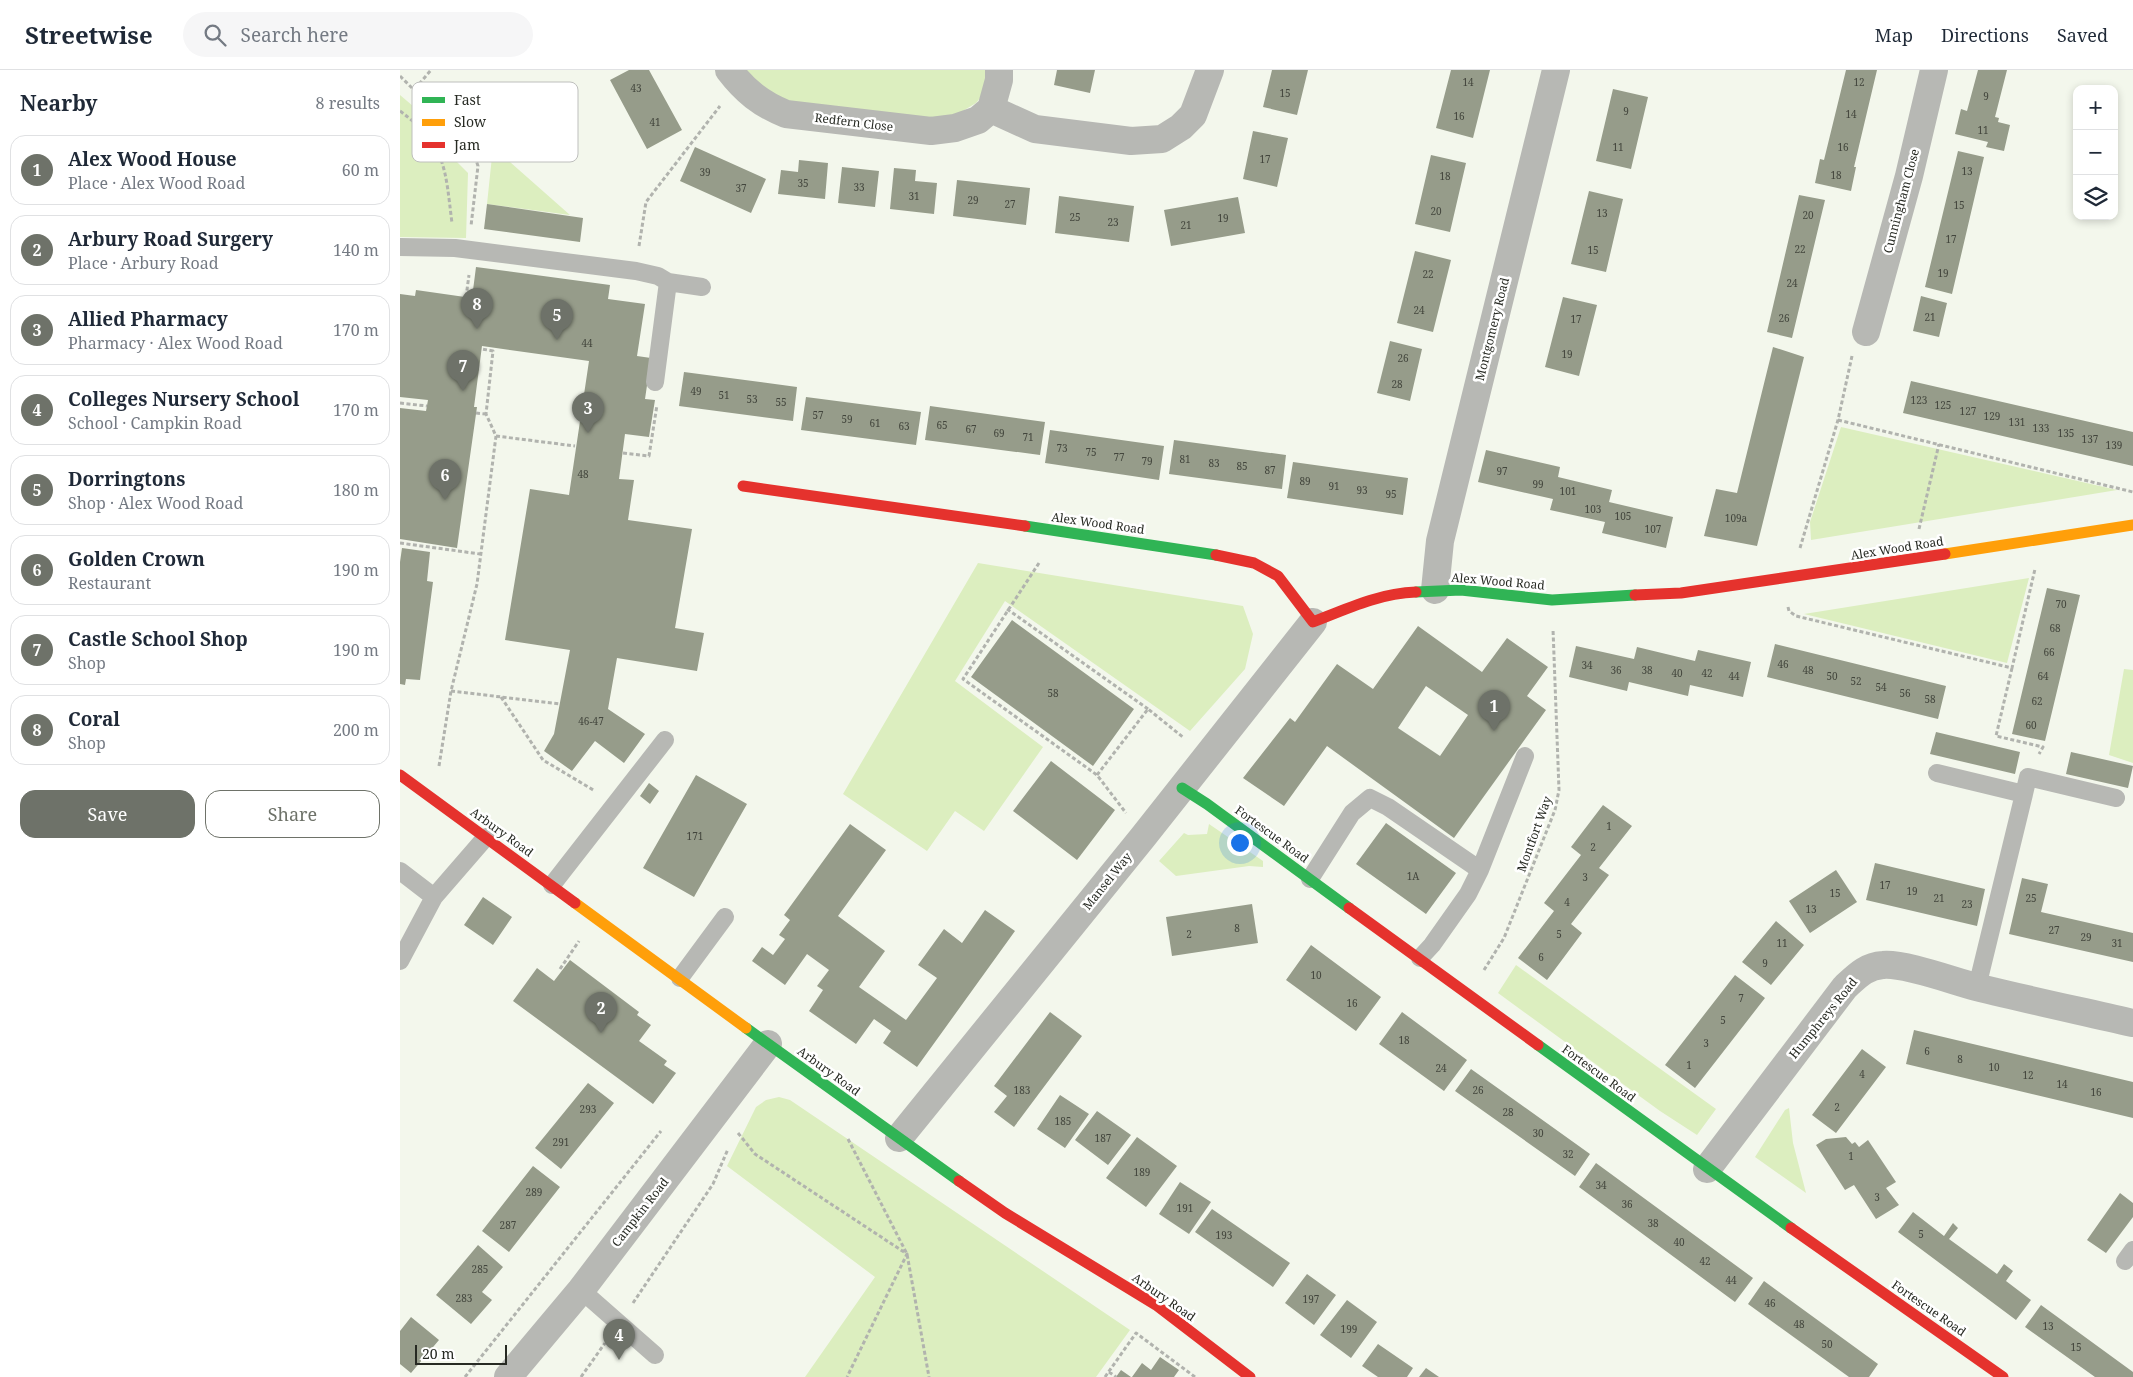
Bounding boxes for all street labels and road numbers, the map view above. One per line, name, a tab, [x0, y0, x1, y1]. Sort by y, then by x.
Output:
street label: Redfern Close	[814, 109, 894, 135]
street label: Cunningham Close	[1879, 147, 1923, 255]
street label: Montgomery Road	[1471, 275, 1513, 382]
street label: Alex Wood Road	[1050, 508, 1146, 538]
street label: Alex Wood Road	[1849, 532, 1945, 564]
street label: Alex Wood Road	[1451, 568, 1546, 594]
street label: Montfort Way	[1512, 794, 1556, 874]
street label: Fortescue Road	[1232, 801, 1313, 867]
street label: Arbury Road	[467, 803, 537, 861]
street label: Mansel Way	[1079, 848, 1136, 913]
street label: Humphreys Road	[1785, 973, 1861, 1062]
street label: Fortescue Road	[1559, 1040, 1640, 1106]
street label: Arbury Road	[794, 1042, 864, 1100]
street label: Campkin Road	[608, 1173, 673, 1250]
street label: Arbury Road	[1129, 1269, 1200, 1325]
street label: Fortescue Road	[1888, 1276, 1970, 1340]

